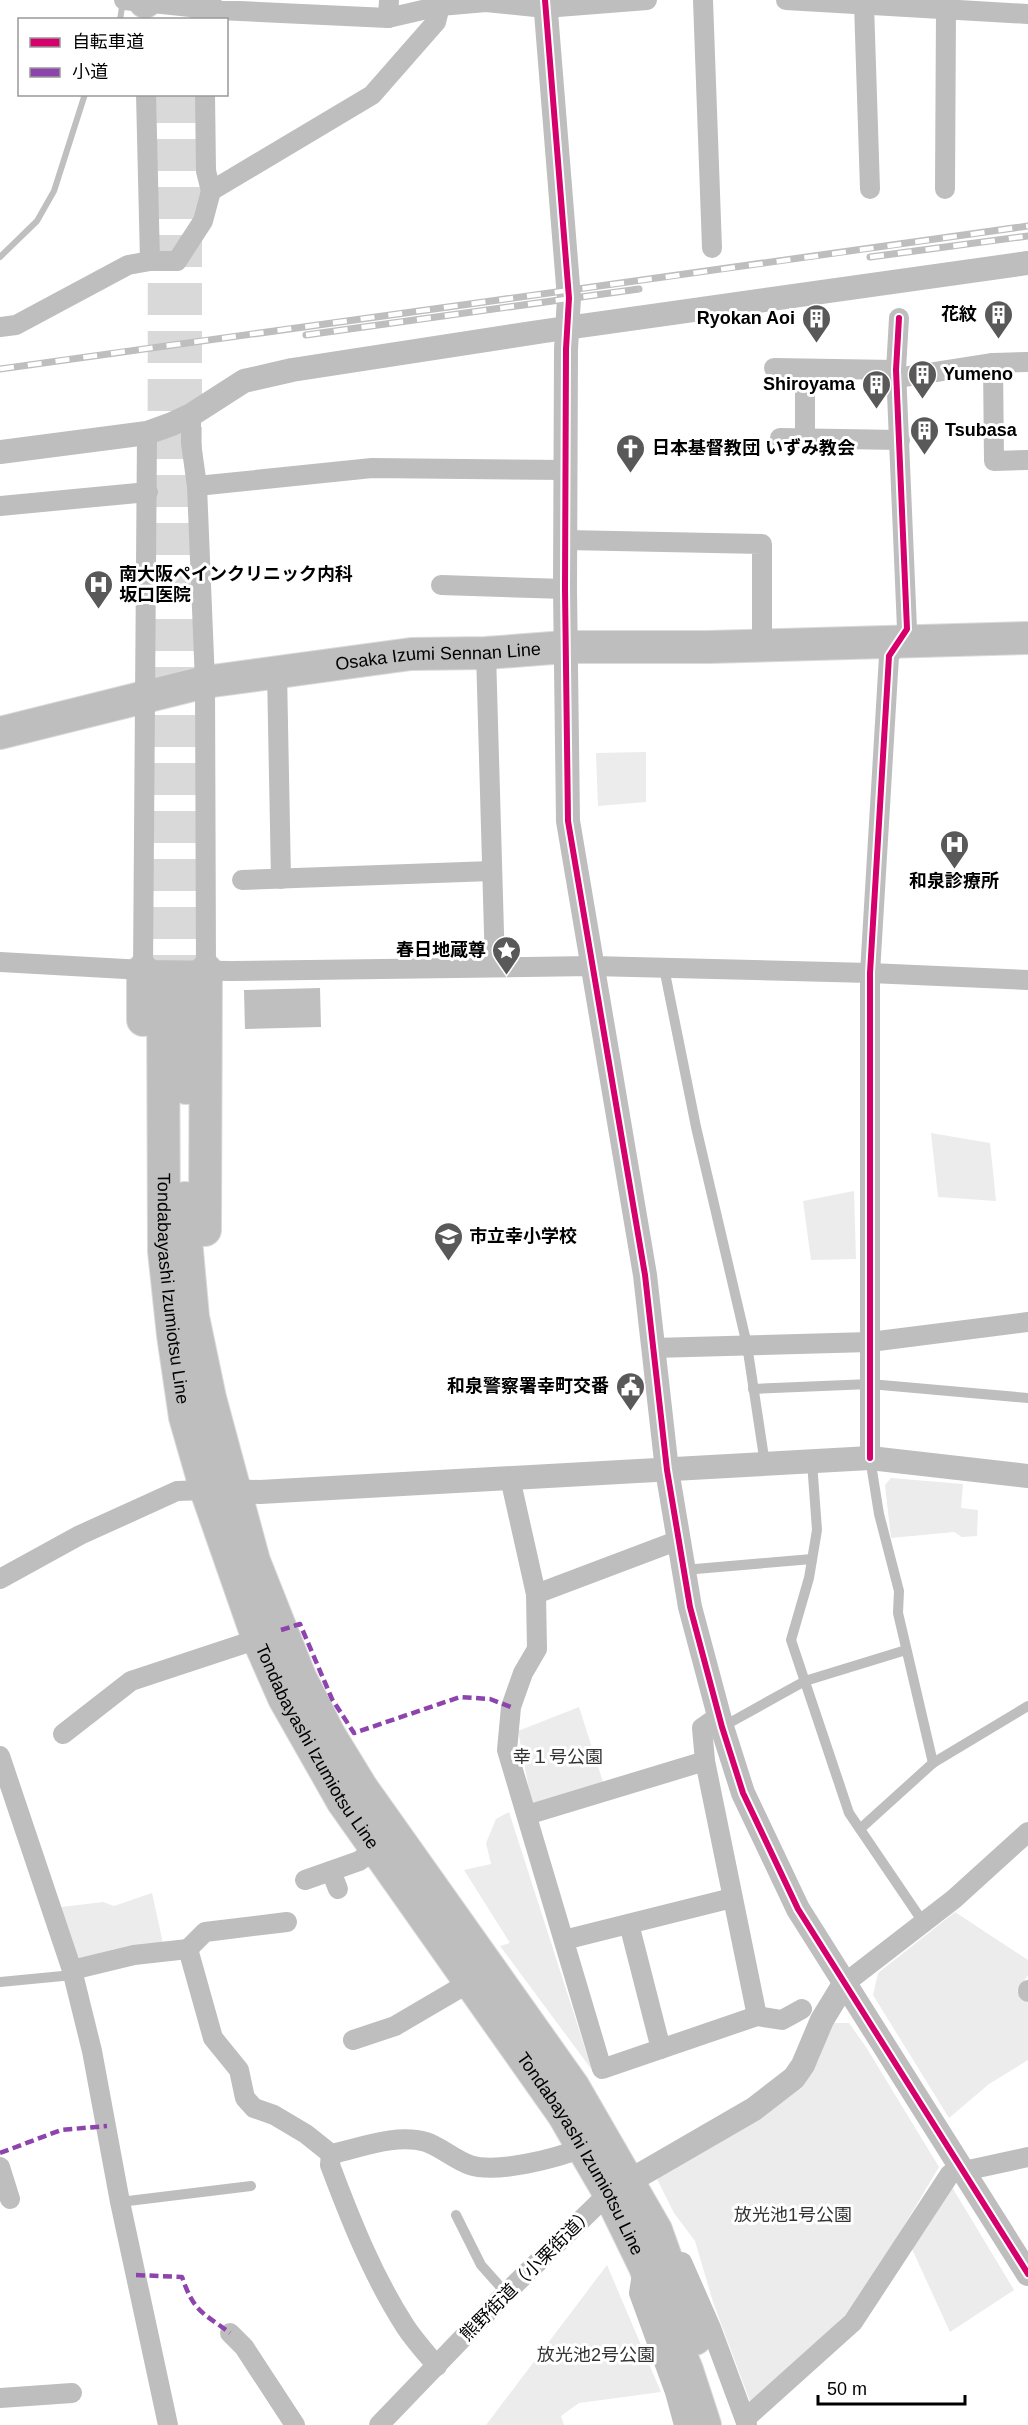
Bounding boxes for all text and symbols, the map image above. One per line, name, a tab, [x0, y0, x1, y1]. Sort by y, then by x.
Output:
legend	[18, 18, 228, 96]
text: 自転車道	[72, 32, 144, 52]
text: 小道	[72, 62, 108, 82]
building icon: 花紋	[982, 298, 1014, 340]
building icon: Ryokan Aoi	[800, 302, 832, 344]
place label: 花紋	[941, 304, 977, 324]
place label: Ryokan Aoi	[697, 308, 795, 328]
building icon: Yumeno	[906, 358, 938, 400]
place label: Yumeno	[943, 364, 1013, 384]
building icon: Shiroyama	[860, 368, 892, 410]
place label: Shiroyama	[763, 374, 856, 394]
building icon: Tsubasa	[908, 414, 940, 456]
place label: Tsubasa	[945, 420, 1018, 440]
church icon: 日本基督教団 いずみ教会	[615, 432, 647, 474]
place label: 日本基督教団 いずみ教会	[652, 437, 855, 458]
place label: 南大阪ペインクリニック内科 坂口医院	[119, 564, 353, 605]
hospital icon: 南大阪ペインクリニック内科 坂口医院	[82, 568, 114, 610]
street label: Osaka Izumi Sennan Line	[334, 639, 542, 674]
hospital icon: 和泉診療所	[938, 828, 970, 870]
place label: 和泉診療所	[909, 871, 999, 891]
place icon: 春日地蔵尊	[491, 934, 523, 976]
place label: 春日地蔵尊	[396, 940, 486, 960]
street label: Tondabayashi Izumiotsu Line	[154, 1173, 193, 1405]
school or university icon: 市立幸小学校	[432, 1220, 464, 1262]
place label: 市立幸小学校	[469, 1226, 577, 1246]
public building icon: 和泉警察署幸町交番	[614, 1370, 646, 1412]
place label: 和泉警察署幸町交番	[447, 1376, 609, 1396]
street label: Tondabayashi Izumiotsu Line	[252, 1641, 383, 1853]
park label: 幸１号公園	[513, 1747, 603, 1767]
street label: Tondabayashi Izumiotsu Line	[513, 2049, 648, 2258]
street label: 熊野街道（小栗街道）	[456, 2203, 598, 2345]
park label: 放光池1号公園	[734, 2205, 852, 2225]
park label: 放光池2号公園	[537, 2345, 655, 2365]
scale bar	[818, 2368, 965, 2406]
text: 50 m	[827, 2379, 867, 2399]

